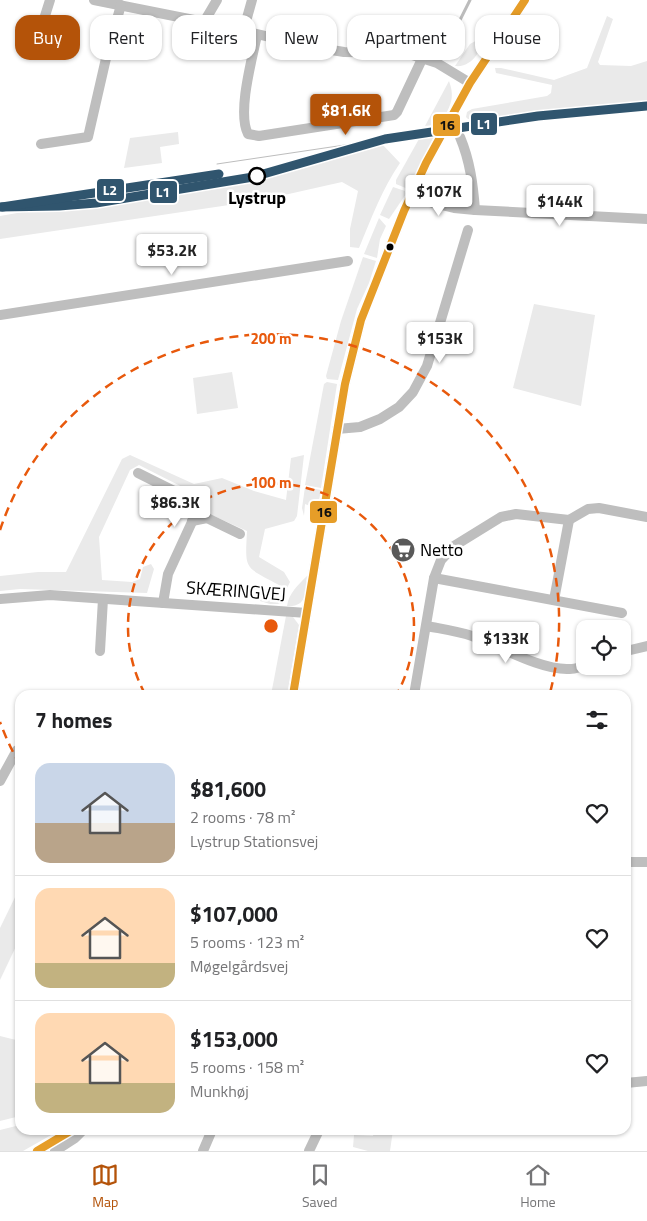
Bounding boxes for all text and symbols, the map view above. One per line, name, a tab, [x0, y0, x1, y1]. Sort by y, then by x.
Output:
chip: Buy	[15, 15, 80, 60]
chip: Rent	[90, 15, 162, 60]
chip: Filters	[172, 15, 256, 60]
chip: New	[266, 15, 337, 60]
chip: Apartment	[347, 15, 465, 60]
chip: House	[475, 15, 559, 60]
pin: $81.6K	[305, 94, 387, 136]
text: $81.6K	[321, 98, 371, 122]
line badge: L1	[470, 112, 498, 136]
line badge: 16	[432, 113, 461, 137]
text: L1	[477, 113, 491, 134]
text: 16	[439, 114, 455, 135]
marker: Lystrup	[248, 167, 266, 185]
pin: $107K	[404, 174, 474, 217]
line badge: L2	[96, 178, 125, 202]
text: L2	[103, 179, 117, 200]
text: $107K	[416, 179, 462, 203]
line badge: L1	[149, 180, 178, 204]
text: L1	[156, 181, 170, 202]
place label: Lystrup	[228, 184, 286, 211]
pin: $144K	[525, 184, 595, 227]
text: $144K	[537, 189, 583, 213]
pin: $53.2K	[131, 234, 213, 276]
text: $53.2K	[147, 238, 197, 262]
unlabelled marker	[385, 242, 395, 252]
pin: $153K	[405, 322, 475, 364]
text: $153K	[417, 326, 463, 350]
text: 200 m	[250, 327, 292, 350]
text: 100 m	[250, 471, 292, 494]
pin: $86.3K	[134, 486, 216, 528]
text: $86.3K	[150, 490, 200, 514]
line badge: 16	[309, 500, 338, 524]
text: 16	[316, 501, 332, 522]
place label: Netto	[420, 536, 463, 563]
supermarket icon: Netto	[390, 537, 416, 563]
street label: SKÆRINGVEJ	[185, 574, 287, 607]
centre of rings	[262, 617, 280, 635]
map controls	[576, 620, 631, 675]
button: locate	[576, 620, 631, 675]
pin: $133K	[471, 622, 541, 664]
text: $133K	[483, 626, 529, 650]
text: 7 homes	[35, 704, 112, 736]
icon: filters	[583, 706, 611, 734]
text: $81,600	[190, 773, 266, 805]
icon: home	[75, 783, 135, 843]
icon: heart	[583, 799, 611, 827]
text: 2 rooms · 78 m²	[190, 805, 295, 829]
text: Lystrup Stationsvej	[190, 829, 318, 853]
text: $107,000	[190, 898, 278, 930]
icon: home	[75, 908, 135, 968]
icon: heart	[583, 924, 611, 952]
text: 5 rooms · 123 m²	[190, 930, 304, 954]
text: Møgelgårdsvej	[190, 954, 288, 978]
text: $153,000	[190, 1023, 278, 1055]
icon: home	[75, 1033, 135, 1093]
icon: heart	[583, 1049, 611, 1077]
text: 5 rooms · 158 m²	[190, 1055, 304, 1079]
text: Munkhøj	[190, 1079, 249, 1103]
tab: Map	[91, 1161, 119, 1212]
tab: Saved	[302, 1161, 338, 1212]
tab: Home	[520, 1161, 556, 1212]

